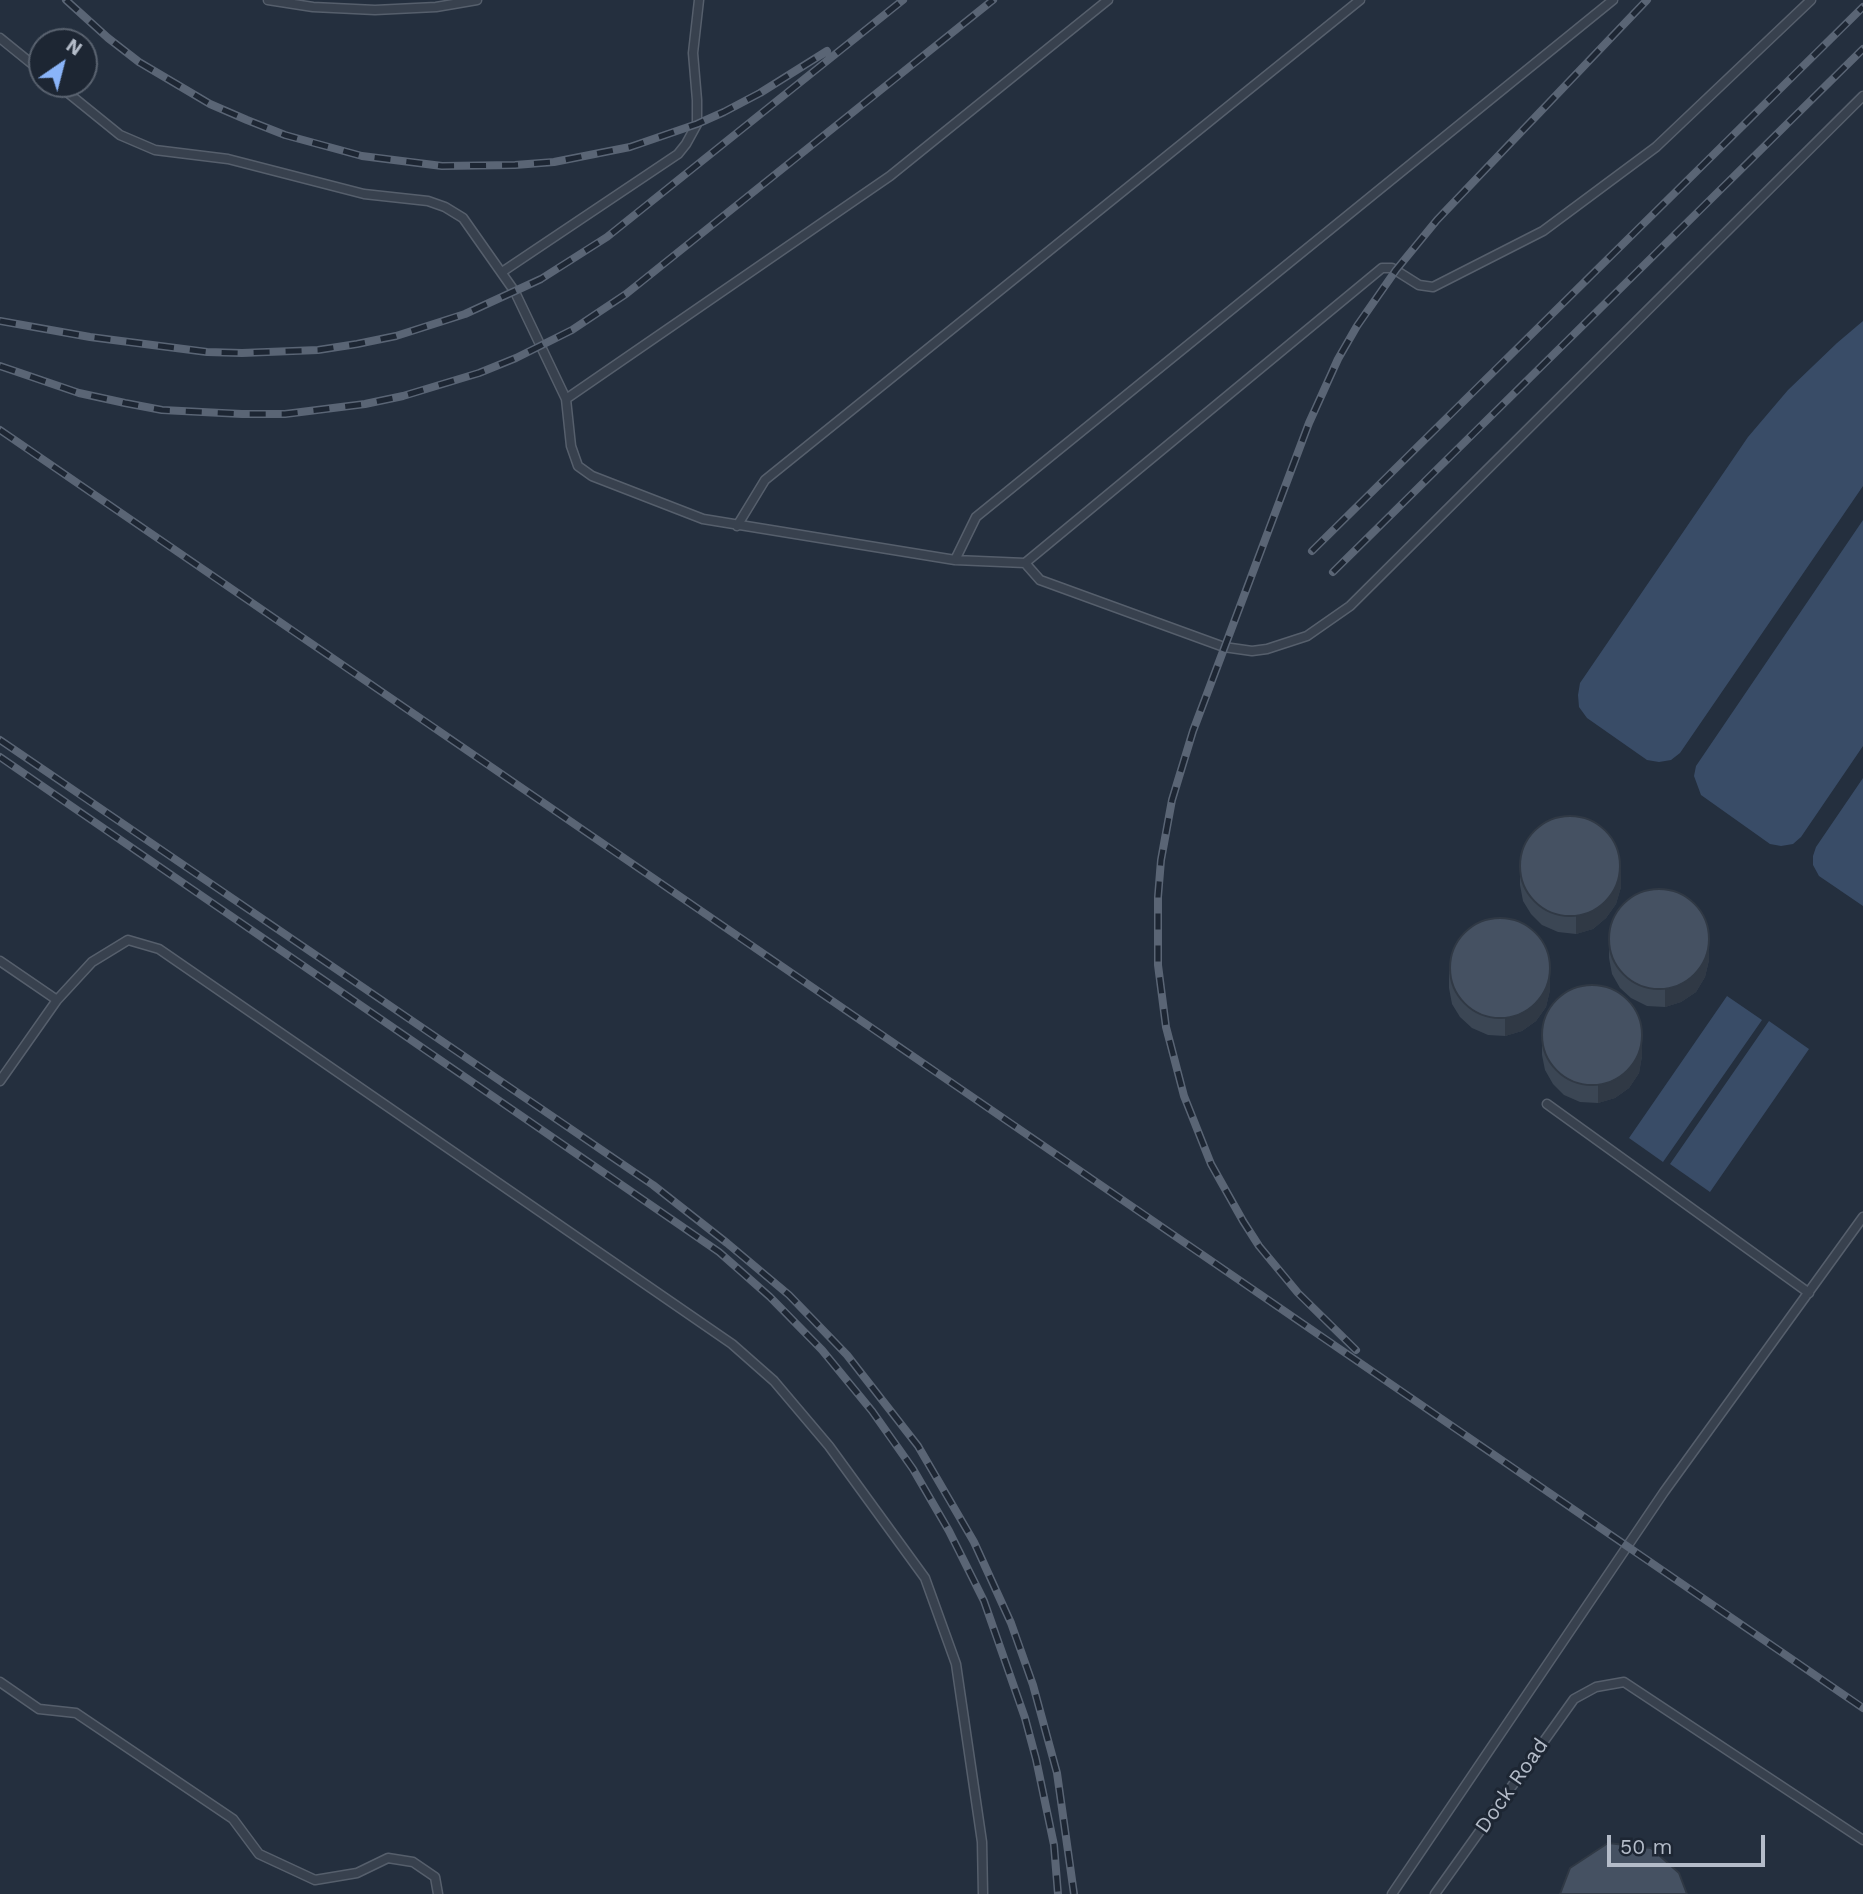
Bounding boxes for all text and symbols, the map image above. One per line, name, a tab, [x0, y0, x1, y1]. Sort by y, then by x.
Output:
north arrow	[28, 28, 98, 98]
text: N	[62, 34, 87, 60]
street label: Dock Road	[1470, 1734, 1554, 1838]
scale bar	[1611, 1820, 1769, 1864]
text: 50 m	[1620, 1834, 1672, 1859]

